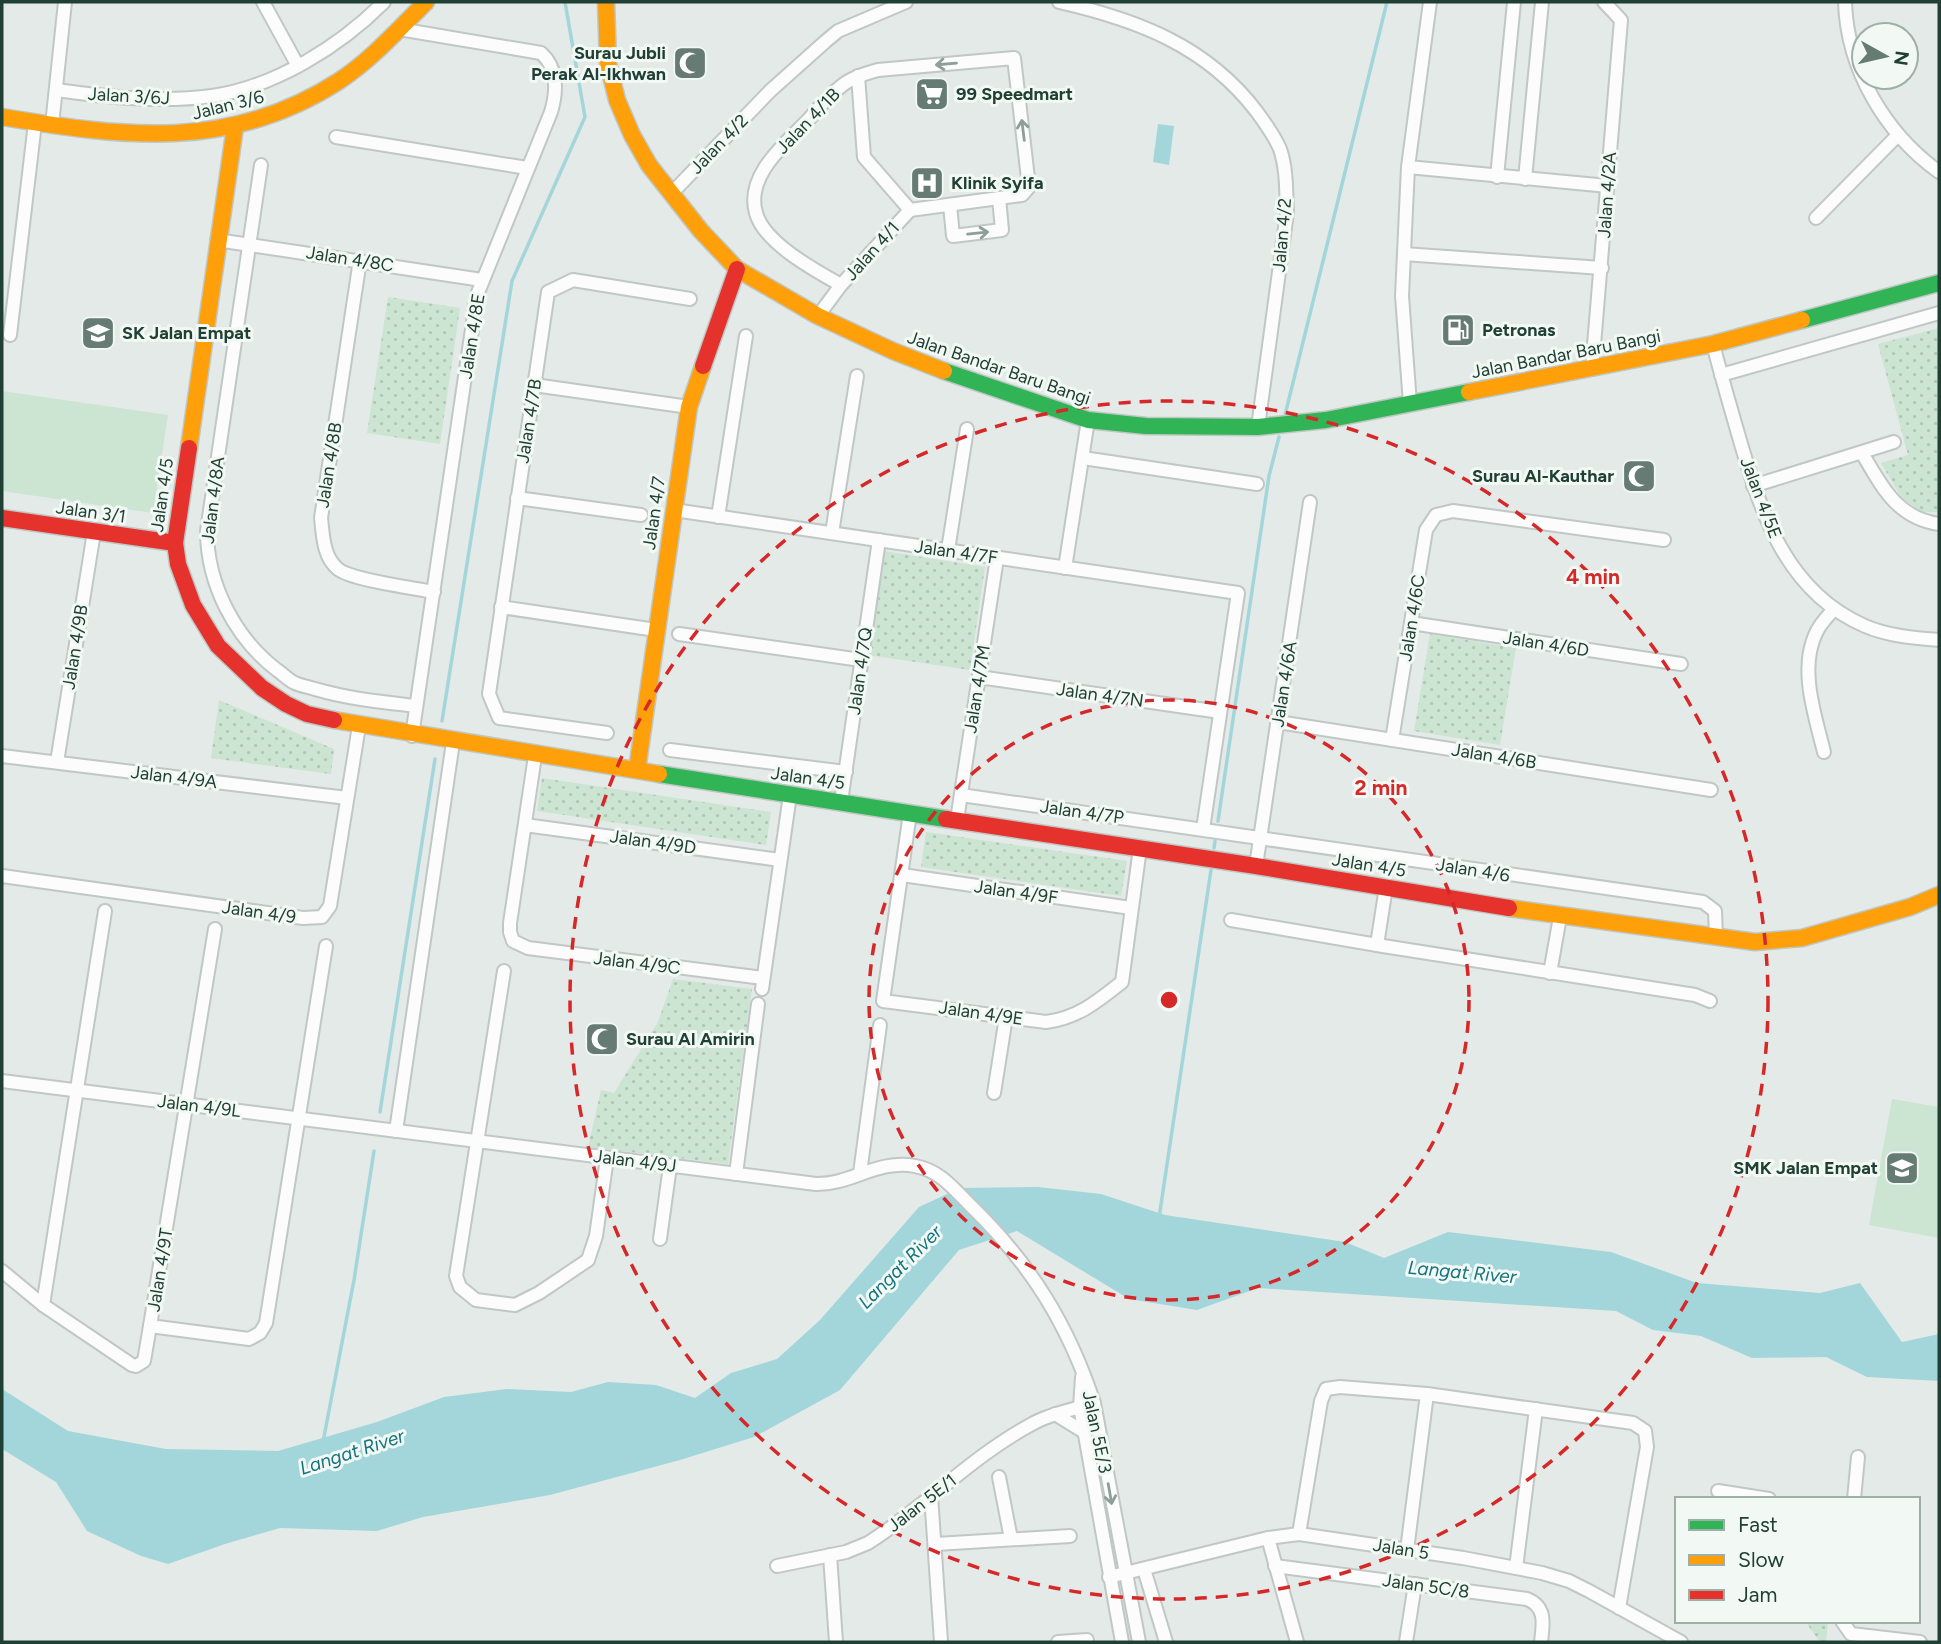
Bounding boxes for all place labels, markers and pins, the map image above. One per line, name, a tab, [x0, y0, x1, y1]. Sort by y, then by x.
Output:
place label: Surau Jubli Perak Al-Ikhwan	[531, 42, 666, 85]
mosque icon: Surau Jubli Perak Al-Ikhwan	[671, 44, 709, 82]
supermarket icon: 99 Speedmart	[913, 75, 951, 113]
place label: 99 Speedmart	[956, 83, 1073, 105]
hospital icon: Klinik Syifa	[908, 164, 946, 202]
place label: Klinik Syifa	[951, 172, 1044, 194]
fuel station icon: Petronas	[1439, 311, 1477, 349]
school or university icon: SK Jalan Empat	[79, 314, 117, 352]
place label: Petronas	[1482, 319, 1556, 341]
place label: SK Jalan Empat	[122, 322, 251, 344]
mosque icon: Surau Al-Kauthar	[1620, 457, 1658, 495]
place label: Surau Al-Kauthar	[1472, 465, 1614, 487]
centre of rings	[1157, 988, 1181, 1012]
mosque icon: Surau Al Amirin	[583, 1020, 621, 1058]
place label: Surau Al Amirin	[626, 1028, 755, 1050]
school or university icon: SMK Jalan Empat	[1883, 1149, 1921, 1187]
place label: SMK Jalan Empat	[1733, 1157, 1878, 1179]

